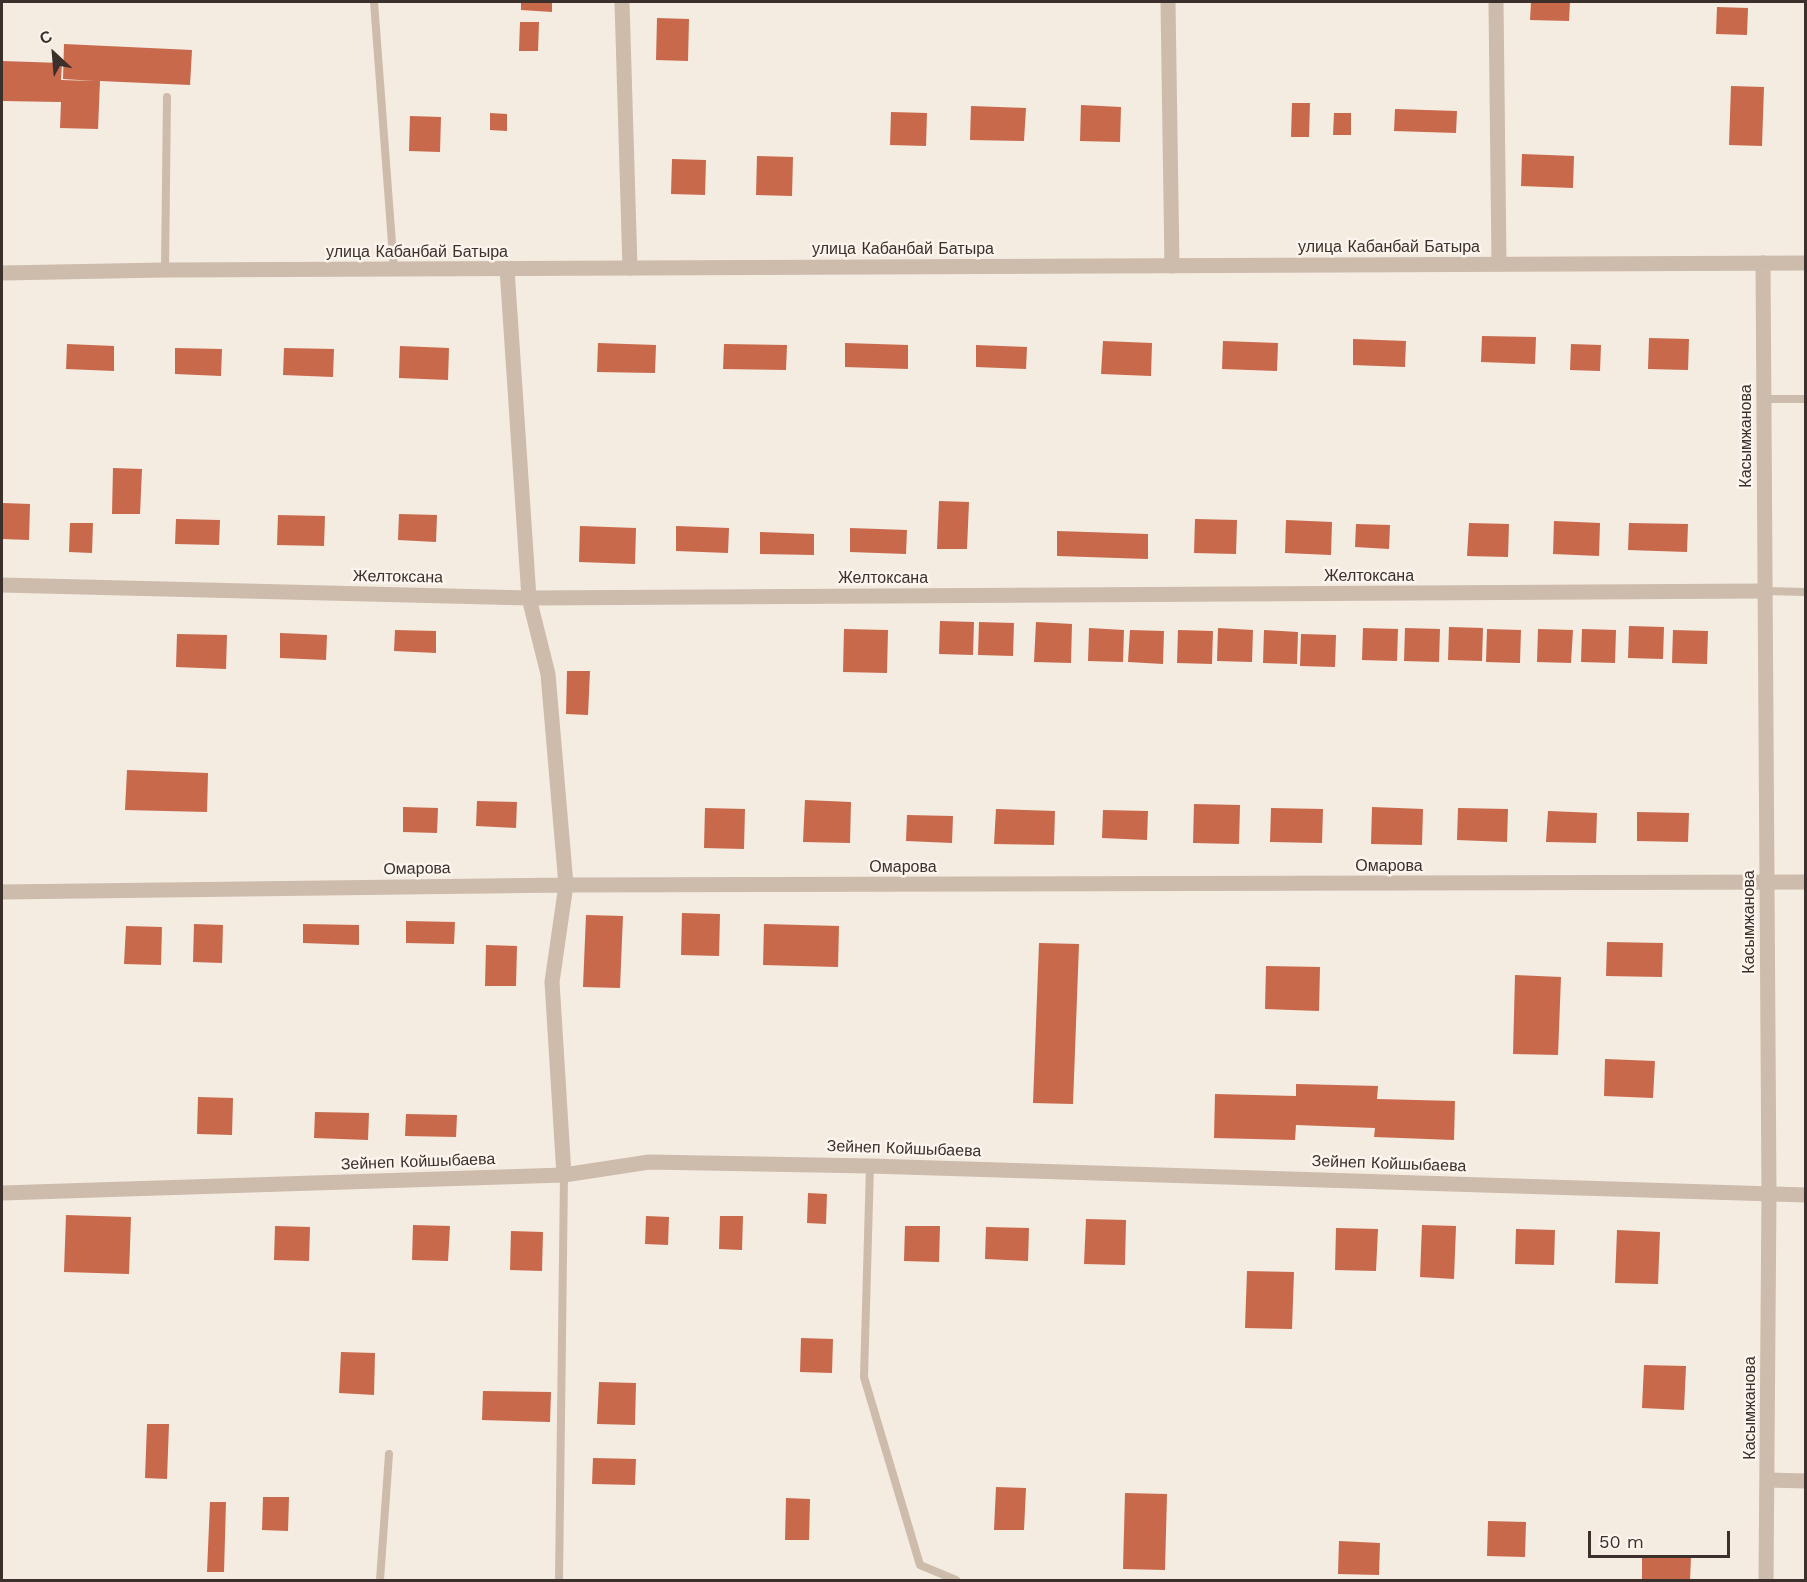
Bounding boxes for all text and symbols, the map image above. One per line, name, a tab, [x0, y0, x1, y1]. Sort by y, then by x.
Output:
north arrow	[24, 24, 84, 84]
text: С	[37, 26, 55, 48]
street label: улица Кабанбай Батыра	[1298, 237, 1480, 257]
street label: улица Кабанбай Батыра	[812, 239, 994, 259]
street label: улица Кабанбай Батыра	[326, 242, 508, 262]
street label: Касымжанова	[1736, 384, 1756, 488]
street label: Желтоксана	[1324, 566, 1414, 586]
street label: Желтоксана	[353, 567, 443, 587]
street label: Желтоксана	[838, 568, 928, 588]
street label: Омарова	[1355, 856, 1423, 876]
street label: Омарова	[869, 857, 937, 877]
street label: Омарова	[383, 859, 451, 879]
street label: Касымжанова	[1739, 870, 1759, 974]
street label: Зейнеп Койшыбаева	[826, 1137, 982, 1161]
street label: Зейнеп Койшыбаева	[340, 1150, 496, 1174]
street label: Зейнеп Койшыбаева	[1311, 1152, 1467, 1176]
street label: Касымжанова	[1740, 1356, 1760, 1460]
scale bar	[1591, 1519, 1734, 1557]
text: 50 m	[1599, 1531, 1644, 1552]

